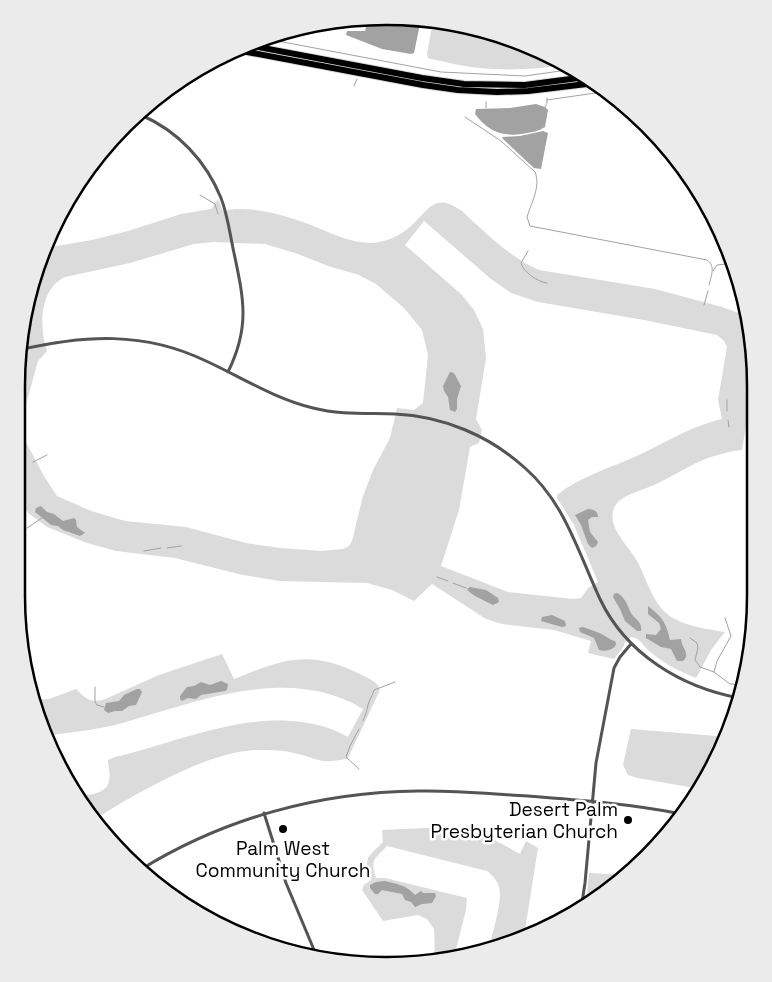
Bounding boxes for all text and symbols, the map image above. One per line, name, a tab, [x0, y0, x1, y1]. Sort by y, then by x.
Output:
place label: Desert Palm Presbyterian Church	[431, 797, 618, 844]
marker: Desert Palm Presbyterian Church	[622, 814, 634, 826]
marker: Palm West Community Church	[277, 823, 289, 835]
place label: Palm West Community Church	[196, 836, 370, 883]

